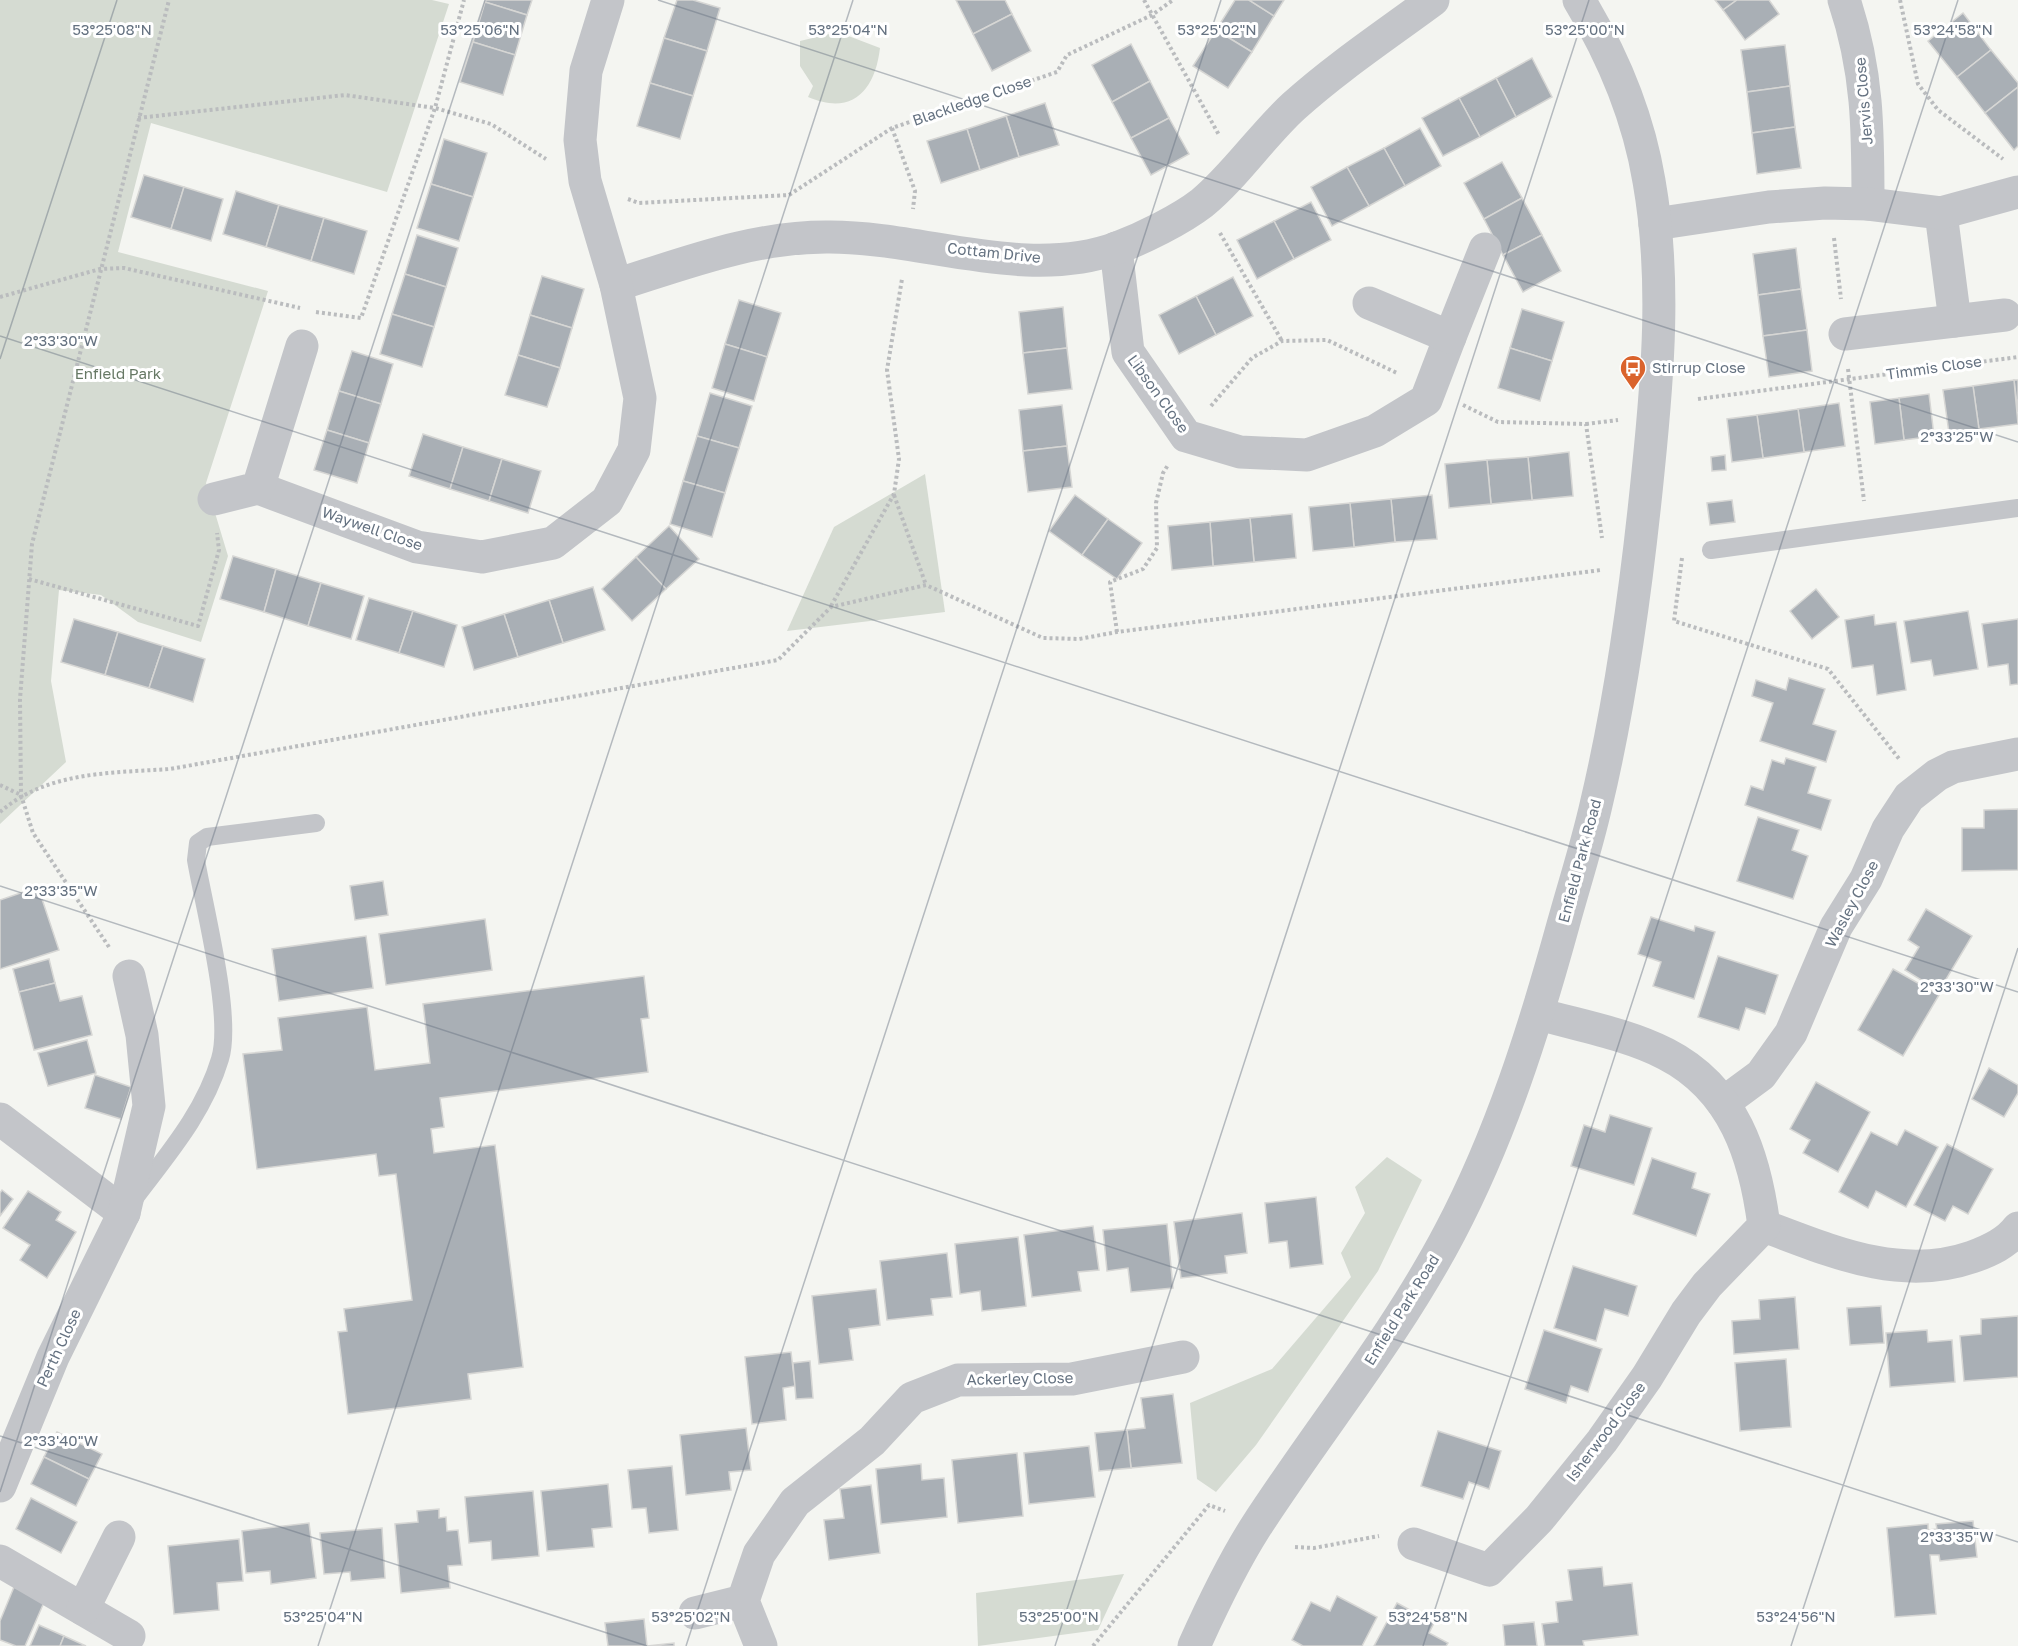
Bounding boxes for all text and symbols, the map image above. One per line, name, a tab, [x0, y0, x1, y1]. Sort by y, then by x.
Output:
text: 53°25'08"N	[72, 20, 152, 38]
text: 53°25'06"N	[440, 20, 520, 38]
text: 53°25'04"N	[808, 20, 888, 38]
text: 53°25'02"N	[1177, 20, 1257, 38]
text: 53°25'00"N	[1545, 20, 1625, 38]
text: 53°24'58"N	[1913, 20, 1993, 38]
street label: Jervis Close	[1850, 56, 1876, 146]
street label: Blackledge Close	[910, 71, 1034, 129]
street label: Cottam Drive	[947, 238, 1042, 266]
text: 2°33'30"W	[24, 331, 98, 349]
street label: Libson Close	[1124, 351, 1193, 436]
street label: Timmis Close	[1885, 351, 1983, 383]
bus stop icon: Stirrup Close	[1618, 353, 1648, 391]
place label: Stirrup Close	[1652, 358, 1746, 376]
park label: Enfield Park	[75, 364, 162, 382]
text: 2°33'25"W	[1920, 427, 1994, 445]
street label: Waywell Close	[320, 502, 425, 554]
street label: Enfield Park Road	[1554, 797, 1604, 924]
street label: Wasley Close	[1821, 857, 1882, 950]
text: 2°33'35"W	[24, 881, 98, 899]
text: 2°33'30"W	[1920, 977, 1994, 995]
street label: Enfield Park Road	[1360, 1251, 1442, 1368]
street label: Perth Close	[32, 1305, 84, 1389]
street label: Ackerley Close	[967, 1368, 1074, 1388]
street label: Isherwood Close	[1562, 1378, 1649, 1485]
text: 2°33'40"W	[24, 1431, 98, 1449]
text: 2°33'35"W	[1920, 1527, 1994, 1545]
text: 53°25'04"N	[283, 1607, 363, 1625]
text: 53°25'02"N	[651, 1607, 731, 1625]
text: 53°25'00"N	[1019, 1607, 1099, 1625]
text: 53°24'58"N	[1388, 1607, 1468, 1625]
text: 53°24'56"N	[1756, 1607, 1836, 1625]

